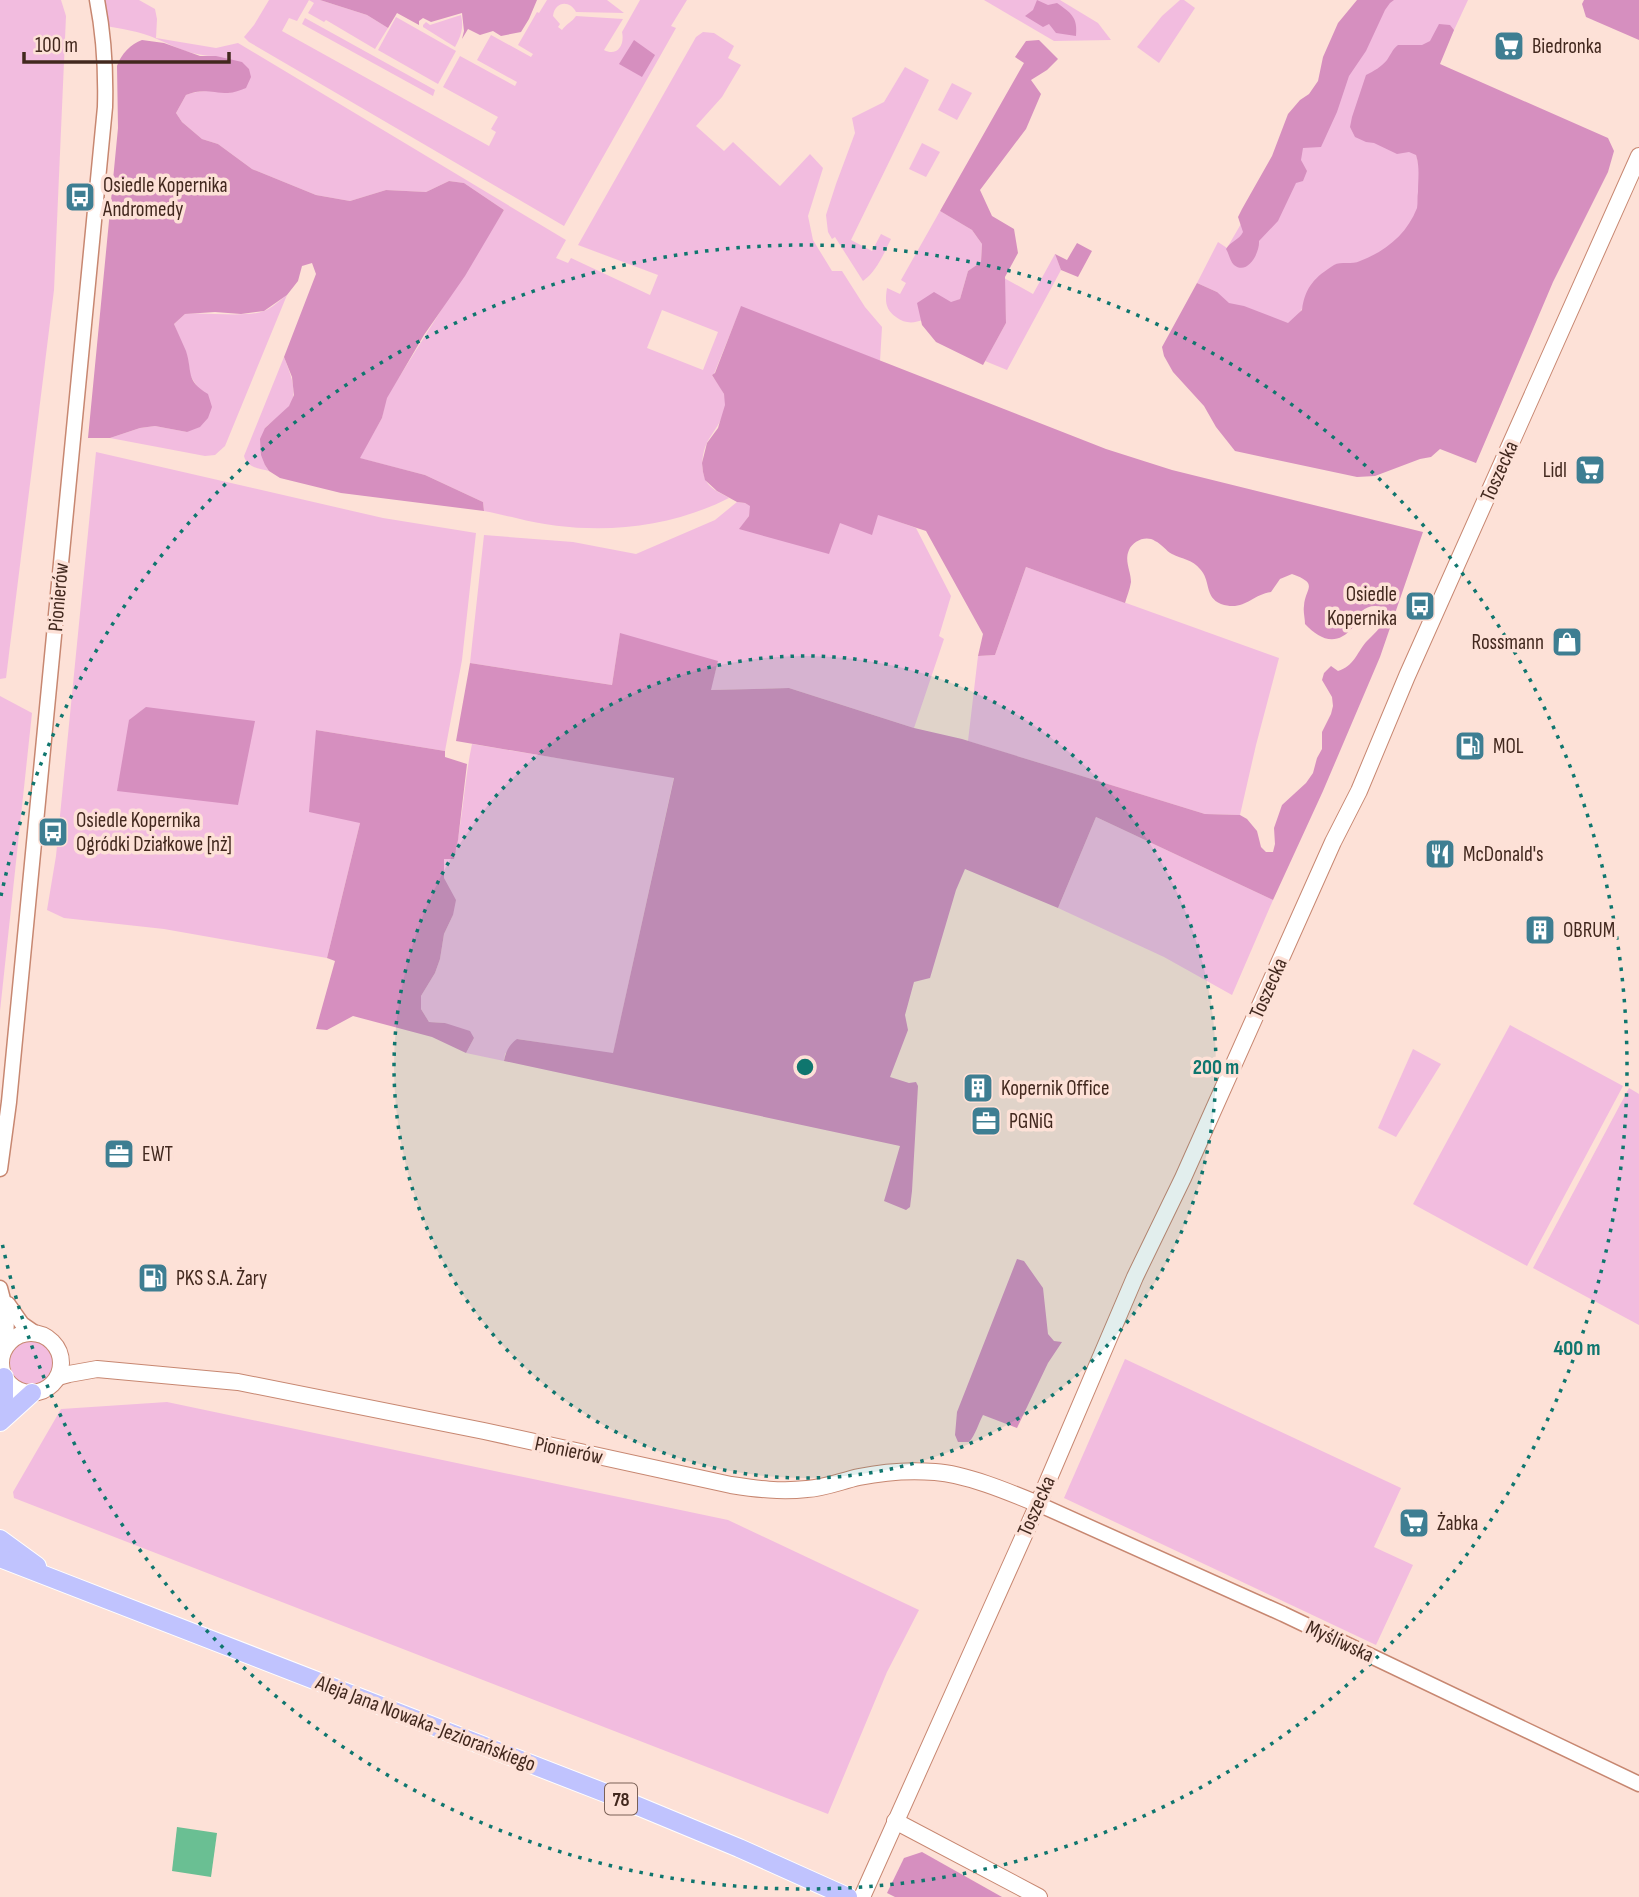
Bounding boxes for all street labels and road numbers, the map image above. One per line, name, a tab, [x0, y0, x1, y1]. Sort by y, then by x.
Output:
street label: Toszecka	[1475, 437, 1524, 505]
street label: Pionierów	[43, 561, 74, 632]
street label: Toszecka	[1244, 954, 1293, 1022]
street label: Pionierów	[533, 1431, 605, 1470]
street label: Toszecka	[1012, 1472, 1061, 1540]
street label: Myśliwska	[1302, 1615, 1378, 1668]
street label: Aleja Jana Nowaka-Jeziorańskiego	[312, 1670, 539, 1777]
road number: 78	[605, 1784, 637, 1814]

